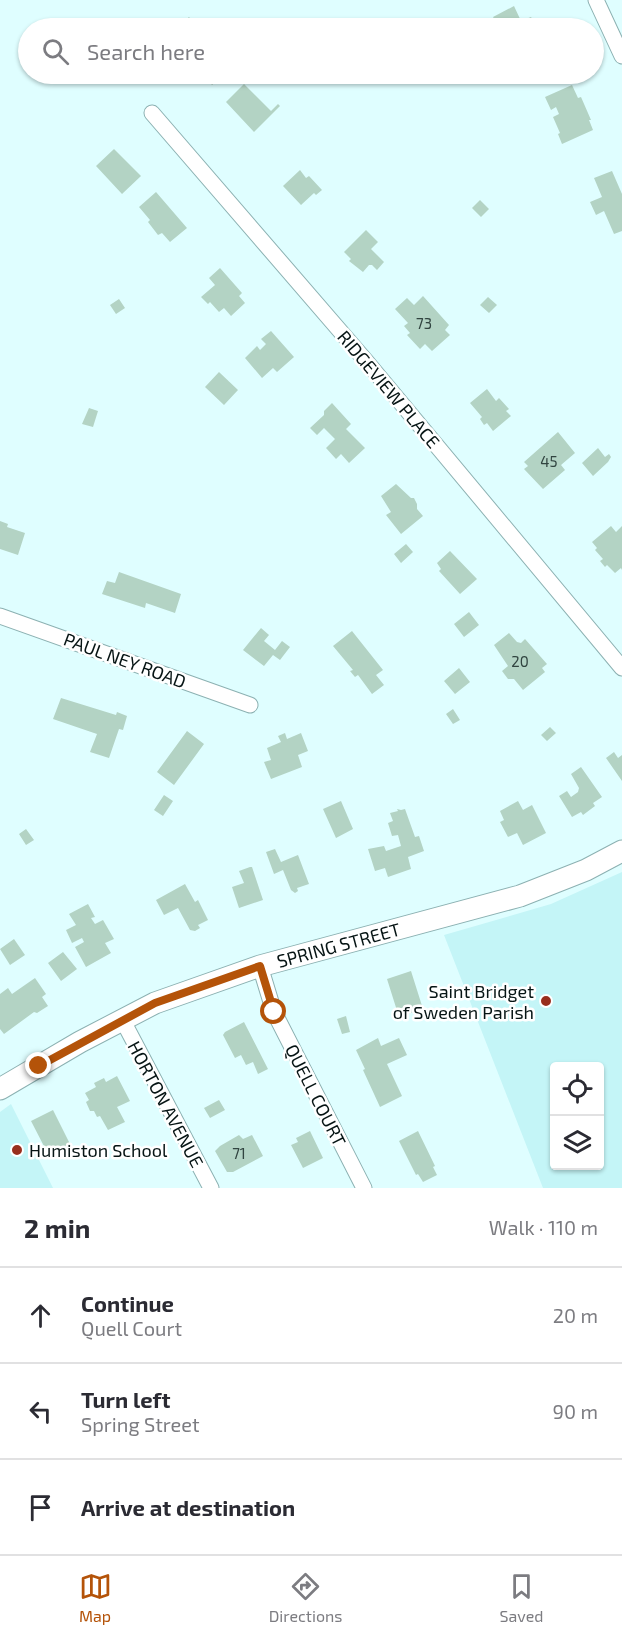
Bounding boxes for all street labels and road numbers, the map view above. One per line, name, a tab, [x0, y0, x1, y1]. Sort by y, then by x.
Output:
street label: RIDGEVIEW PLACE	[333, 326, 445, 452]
street label: PAUL NEY ROAD	[61, 628, 189, 692]
street label: SPRING STREET	[274, 918, 403, 972]
street label: HORTON AVENUE	[123, 1037, 209, 1171]
street label: QUELL COURT	[281, 1040, 351, 1150]

